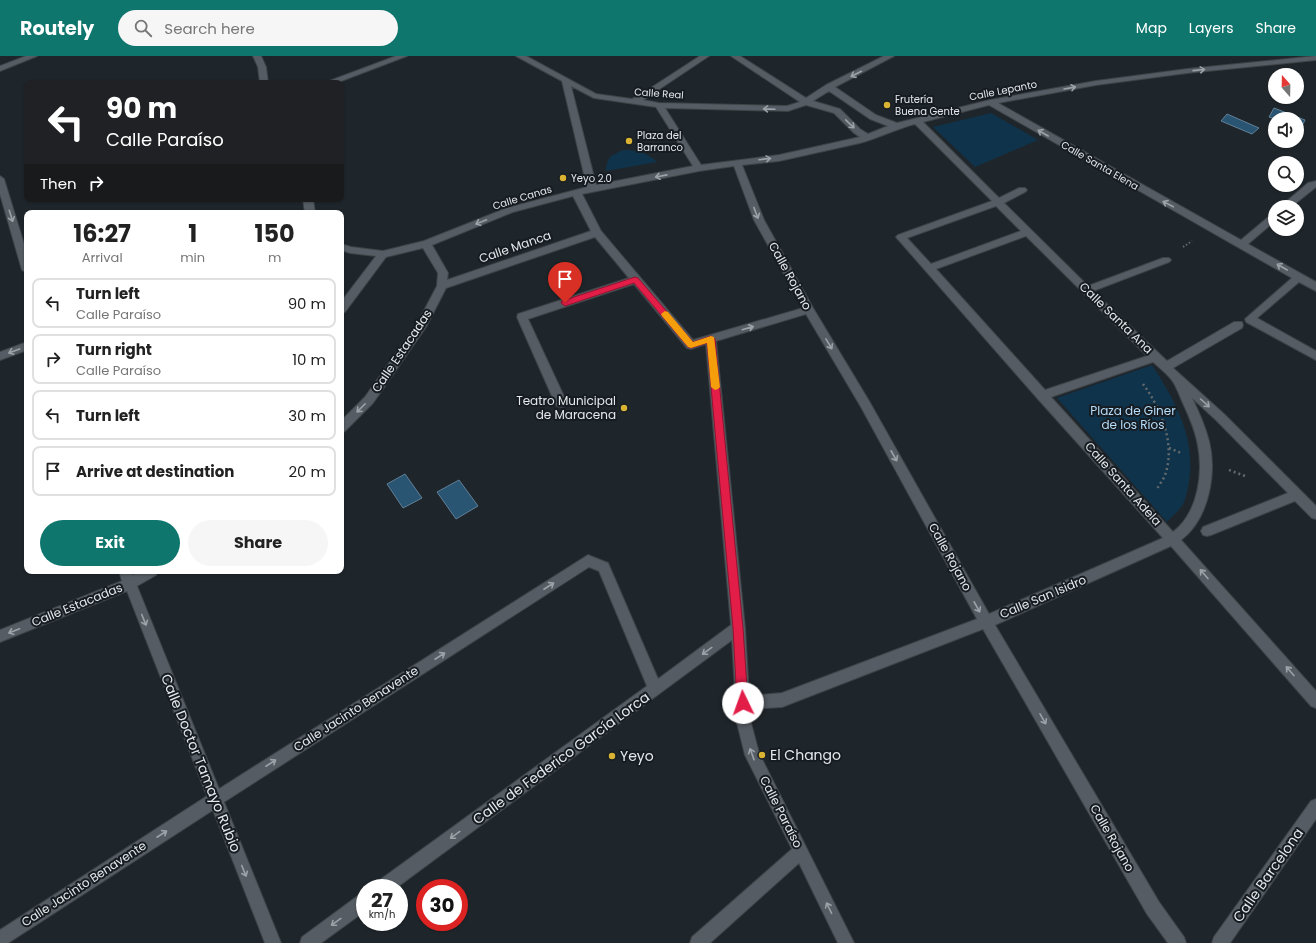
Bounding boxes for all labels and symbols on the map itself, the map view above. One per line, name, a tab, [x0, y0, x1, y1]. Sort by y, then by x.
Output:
one-way arrow	[1192, 66, 1205, 73]
north arrow	[1268, 68, 1304, 104]
one-way arrow	[850, 71, 862, 78]
street label: Calle Lepanto	[968, 77, 1038, 104]
street label: Calle Real	[634, 84, 684, 103]
one-way arrow	[1063, 84, 1076, 92]
place label: Frutería Buena Gente	[895, 92, 960, 119]
marker: Frutería Buena Gente	[882, 100, 892, 110]
one-way arrow	[763, 105, 776, 113]
one-way arrow	[845, 119, 855, 129]
place label: Plaza del Barranco	[637, 128, 683, 155]
one-way arrow	[1037, 128, 1049, 136]
marker: Plaza del Barranco	[624, 136, 634, 146]
street label: Calle Santa Elena	[1058, 137, 1141, 194]
one-way arrow	[758, 156, 771, 163]
place label: Yeyo 2.0	[571, 171, 612, 186]
one-way arrow	[654, 172, 667, 180]
marker: Yeyo 2.0	[558, 173, 568, 183]
street label: Calle Canas	[491, 181, 554, 214]
one-way arrow	[1163, 200, 1175, 207]
one-way arrow	[753, 206, 761, 218]
one-way arrow	[8, 210, 15, 223]
one-way arrow	[475, 219, 487, 226]
street label: Calle Manca	[476, 226, 553, 267]
street label: Calle Rojano	[765, 239, 816, 313]
pin	[548, 262, 582, 303]
one-way arrow	[1276, 263, 1288, 271]
street label: Calle Santa Ana	[1076, 278, 1157, 357]
street label: Calle Estacadas	[367, 306, 436, 396]
one-way arrow	[742, 324, 755, 331]
one-way arrow	[825, 338, 833, 350]
one-way arrow	[8, 347, 20, 355]
place label: Teatro Municipal de Maracena	[516, 392, 616, 423]
one-way arrow	[1200, 398, 1210, 408]
park label: Plaza de Giner de los Ríos	[1090, 402, 1176, 433]
one-way arrow	[356, 403, 366, 413]
marker: Teatro Municipal de Maracena	[619, 403, 629, 413]
street label: Calle Santa Adela	[1081, 438, 1166, 529]
one-way arrow	[890, 450, 898, 462]
street label: Calle Rojano	[925, 520, 976, 594]
one-way arrow	[1200, 569, 1209, 579]
street label: Calle San Isidro	[997, 571, 1089, 622]
street label: Calle Estacadas	[29, 579, 125, 631]
one-way arrow	[543, 582, 554, 590]
one-way arrow	[974, 601, 982, 613]
one-way arrow	[141, 613, 148, 625]
one-way arrow	[8, 628, 20, 636]
one-way arrow	[701, 647, 712, 655]
one-way arrow	[434, 652, 445, 660]
street label: Calle Jacinto Benavente	[290, 662, 422, 755]
one-way arrow	[1286, 666, 1295, 677]
street label: Calle Doctor Tamayo Rubio	[156, 671, 246, 855]
position arrow	[722, 682, 764, 724]
street label: Calle de Federico García Lorca	[469, 687, 653, 829]
one-way arrow	[1039, 713, 1047, 725]
place label: El Chango	[770, 745, 841, 765]
place label: Yeyo	[620, 746, 654, 766]
one-way arrow	[748, 748, 755, 761]
marker: El Chango	[757, 750, 767, 760]
marker: Yeyo	[607, 751, 617, 761]
one-way arrow	[265, 759, 277, 767]
street label: Calle Paraíso	[756, 773, 807, 851]
street label: Calle Rojano	[1086, 801, 1139, 875]
street label: Calle Barcelona	[1228, 824, 1308, 926]
one-way arrow	[156, 830, 167, 838]
one-way arrow	[450, 831, 461, 839]
street label: Calle Jacinto Benavente	[18, 837, 150, 930]
one-way arrow	[241, 864, 249, 876]
speed limit sign: 30	[416, 879, 468, 931]
one-way arrow	[825, 902, 832, 914]
one-way arrow	[331, 918, 342, 926]

